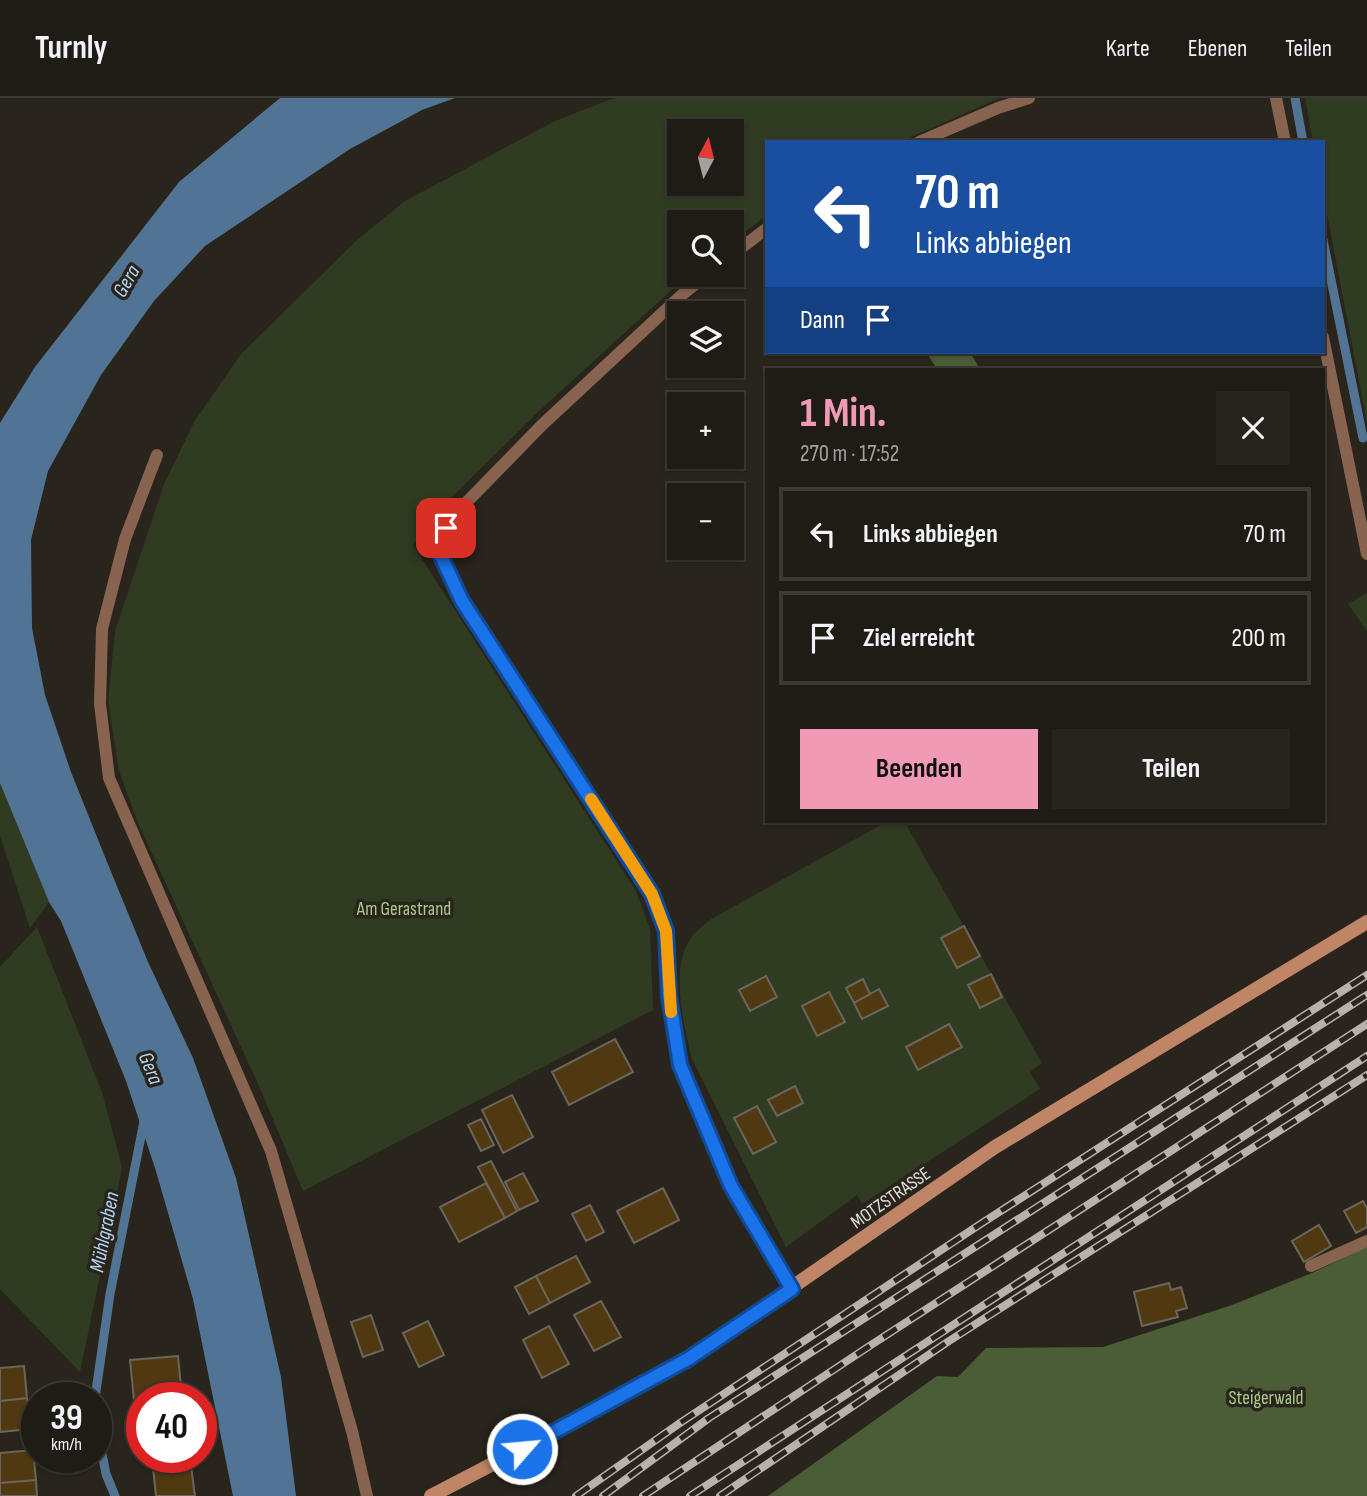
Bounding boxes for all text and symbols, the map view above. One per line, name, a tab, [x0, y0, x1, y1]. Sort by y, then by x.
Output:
text: Turnly	[35, 28, 107, 68]
text: Karte	[1106, 34, 1150, 63]
text: Ebenen	[1188, 34, 1247, 63]
text: Teilen	[1285, 34, 1332, 63]
north arrow	[667, 119, 744, 196]
map controls	[667, 119, 744, 560]
text: 70 m	[915, 164, 1000, 223]
icon: left	[800, 168, 891, 259]
button: search	[667, 210, 744, 287]
text: Links abbiegen	[915, 224, 1072, 263]
water label: Gera	[107, 260, 146, 302]
button: layers	[667, 301, 744, 378]
icon: arrive	[859, 301, 897, 339]
text: Dann	[800, 305, 845, 336]
text: 1 Min.	[800, 388, 886, 439]
button: close	[1216, 391, 1290, 465]
button: +	[667, 392, 744, 469]
text: 270 m · 17:52	[800, 440, 899, 468]
button: −	[667, 483, 744, 560]
pin	[416, 498, 476, 558]
icon: arrive	[427, 509, 465, 547]
icon: left	[804, 515, 842, 553]
text: Links abbiegen	[863, 519, 998, 550]
text: 70 m	[1243, 519, 1286, 550]
icon: arrive	[804, 619, 842, 657]
text: Ziel erreicht	[863, 623, 975, 654]
text: 200 m	[1231, 623, 1286, 654]
button: Beenden	[800, 729, 1038, 809]
button: Teilen	[1052, 729, 1290, 809]
park label: Am Gerastrand	[356, 898, 451, 921]
water label: Gera	[133, 1048, 169, 1089]
street label: MOTZSTRASSE	[847, 1162, 935, 1234]
water label: Mühlgraben	[84, 1189, 125, 1275]
speed limit sign: 40	[126, 1382, 217, 1473]
park label: Steigerwald	[1228, 1387, 1304, 1410]
text: 39	[50, 1397, 83, 1440]
position arrow	[485, 1412, 559, 1486]
text: km/h	[51, 1434, 82, 1455]

